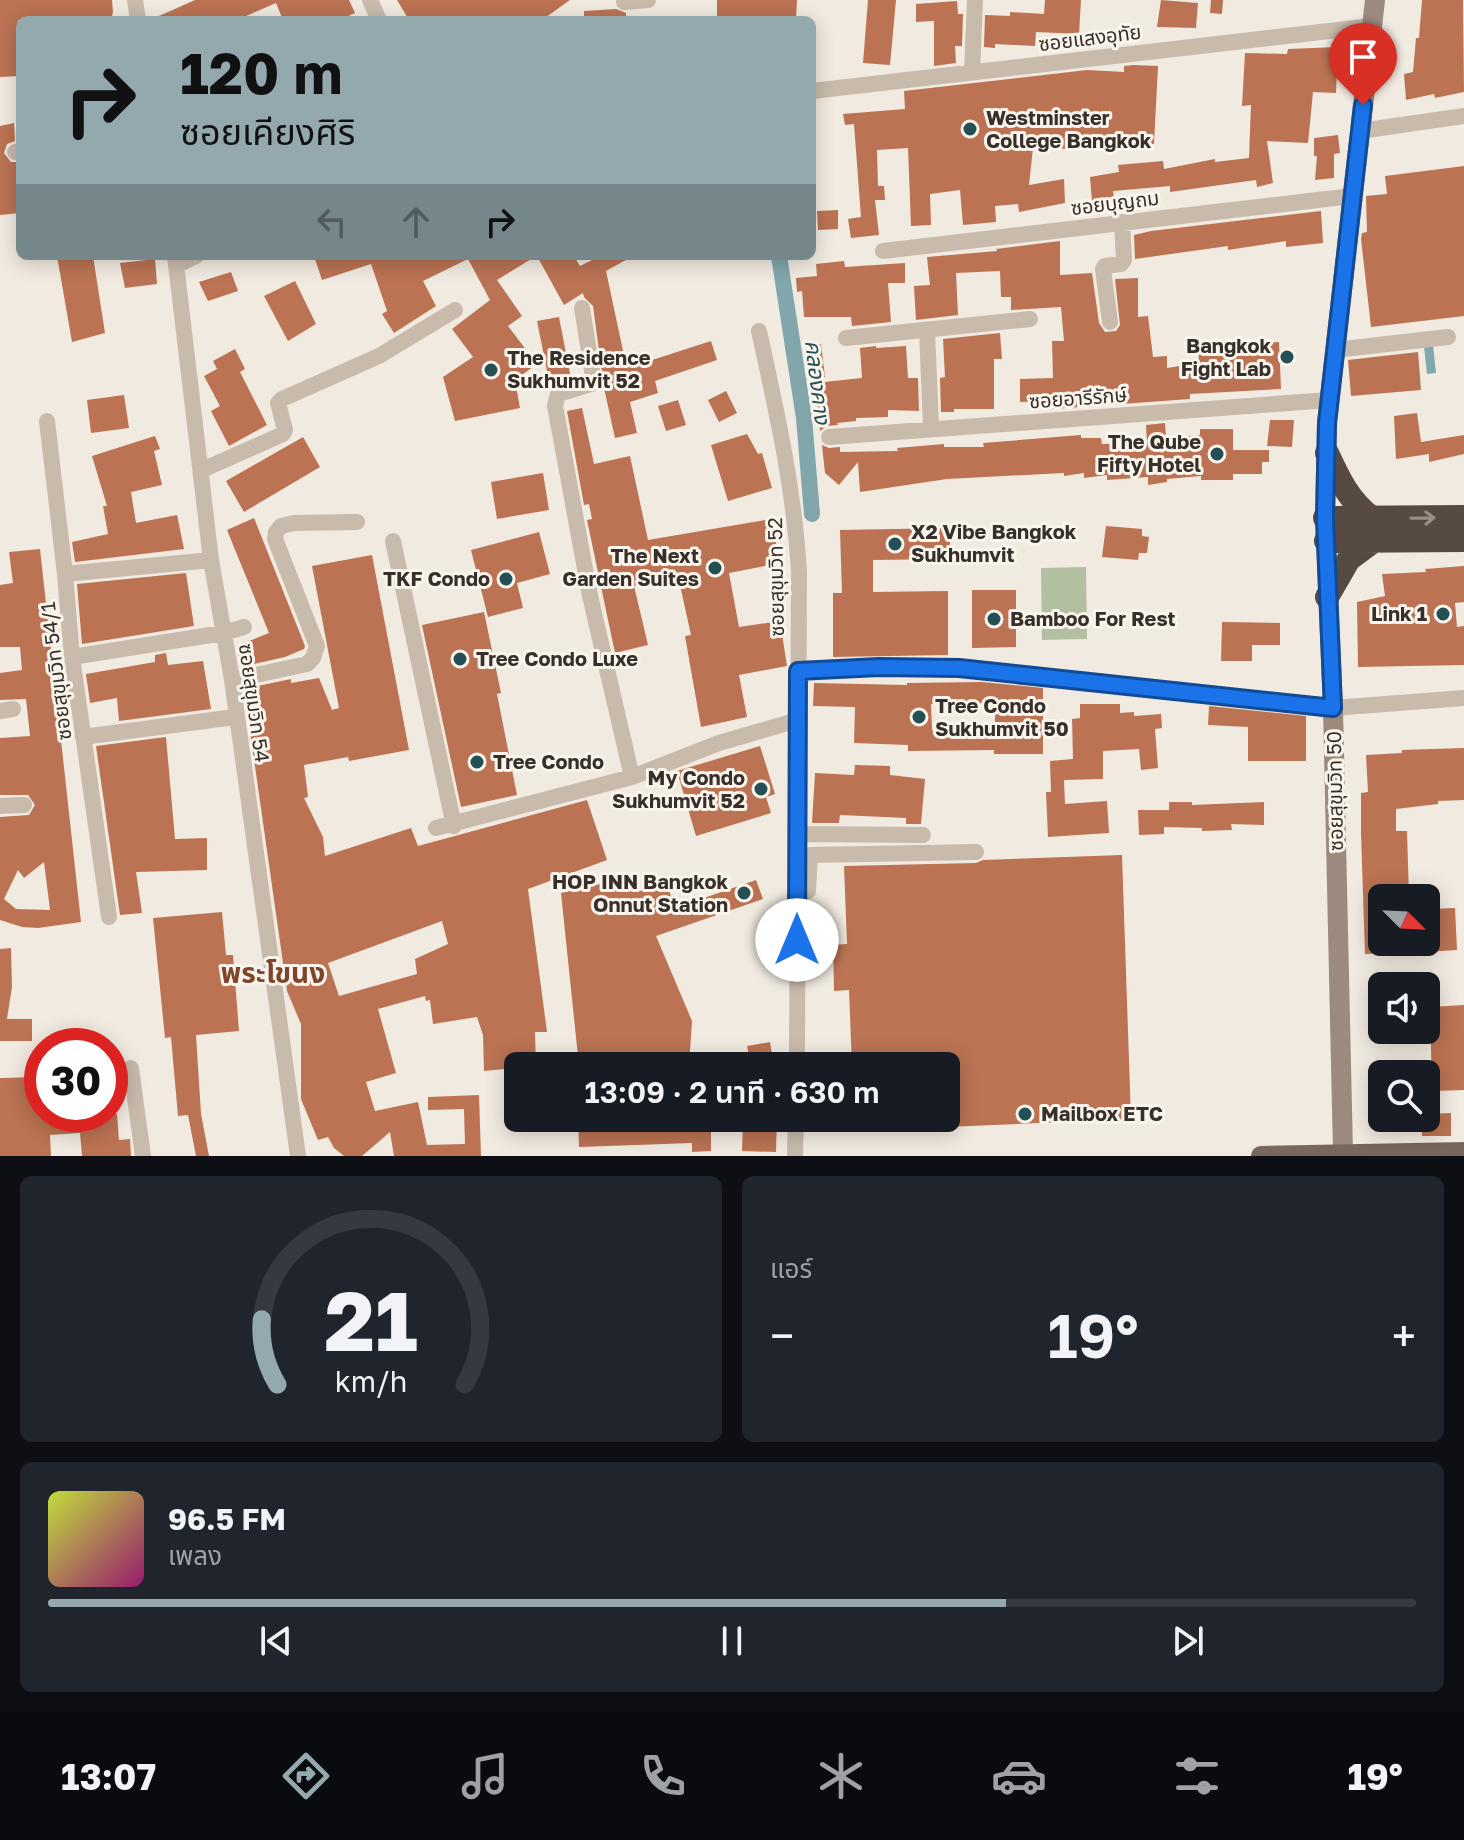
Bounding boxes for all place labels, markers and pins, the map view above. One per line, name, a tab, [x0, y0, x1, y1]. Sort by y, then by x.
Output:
pin	[1329, 23, 1397, 105]
place label: Westminster College Bangkok	[986, 105, 1152, 152]
marker: Westminster College Bangkok	[961, 120, 979, 138]
place label: Bangkok Fight Lab	[1181, 333, 1271, 380]
place label: The Residence Sukhumvit 52	[507, 345, 651, 392]
marker: Bangkok Fight Lab	[1278, 348, 1296, 366]
marker: The Residence Sukhumvit 52	[482, 361, 500, 379]
place label: The Qube Fifty Hotel	[1097, 429, 1201, 476]
marker: The Qube Fifty Hotel	[1208, 445, 1226, 463]
place label: X2 Vibe Bangkok Sukhumvit	[911, 519, 1077, 566]
marker: X2 Vibe Bangkok Sukhumvit	[886, 535, 904, 553]
place label: The Next Garden Suites	[562, 543, 699, 590]
marker: The Next Garden Suites	[706, 559, 724, 577]
place label: TKF Condo	[383, 566, 490, 590]
marker: TKF Condo	[497, 570, 515, 588]
place label: Link 1	[1371, 601, 1427, 625]
marker: Link 1	[1434, 605, 1452, 623]
place label: Bamboo For Rest	[1010, 606, 1176, 630]
marker: Bamboo For Rest	[985, 610, 1003, 628]
place label: Tree Condo Luxe	[476, 646, 638, 670]
marker: Tree Condo Luxe	[451, 650, 469, 668]
place label: Tree Condo Sukhumvit 50	[935, 693, 1069, 740]
marker: Tree Condo Sukhumvit 50	[910, 708, 928, 726]
place label: Tree Condo	[493, 749, 604, 773]
marker: Tree Condo	[468, 753, 486, 771]
place label: My Condo Sukhumvit 52	[612, 765, 745, 812]
marker: My Condo Sukhumvit 52	[752, 780, 770, 798]
place label: HOP INN Bangkok Onnut Station	[552, 869, 728, 916]
marker: HOP INN Bangkok Onnut Station	[735, 884, 753, 902]
place label: Mailbox ETC	[1041, 1101, 1163, 1125]
marker: Mailbox ETC	[1016, 1105, 1034, 1123]

